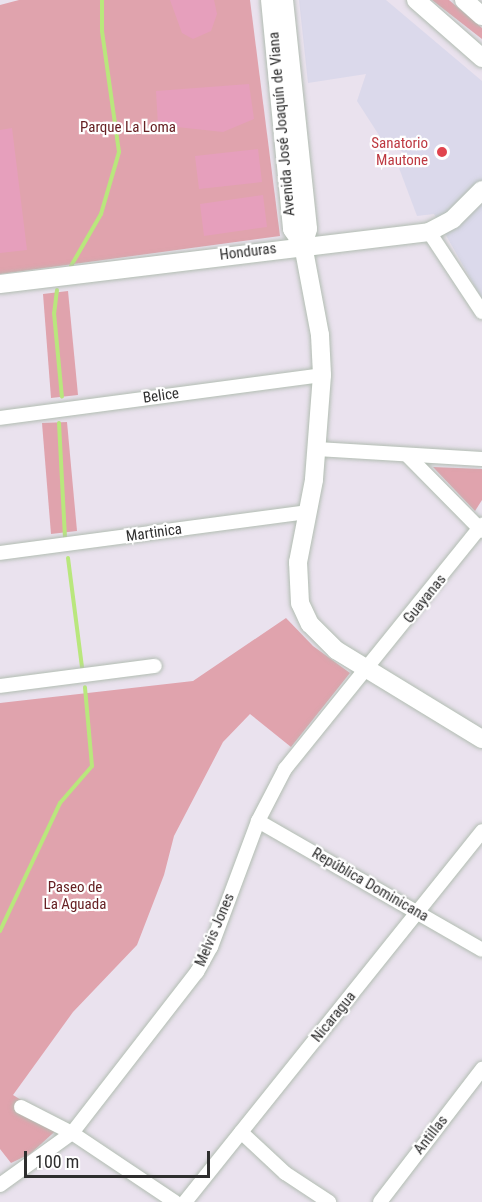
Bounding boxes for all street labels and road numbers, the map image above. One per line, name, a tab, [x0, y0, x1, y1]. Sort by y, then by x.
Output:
street label: Avenida José Joaquín de Viana	[265, 31, 299, 217]
street label: Honduras	[219, 240, 277, 264]
street label: Belice	[142, 385, 180, 407]
street label: Martinica	[125, 520, 183, 546]
street label: Guayanas	[400, 571, 450, 627]
street label: República Dominicana	[309, 844, 431, 926]
street label: Melvis Jones	[192, 891, 238, 969]
street label: Nicaragua	[308, 988, 360, 1046]
street label: Antillas	[410, 1112, 452, 1158]

